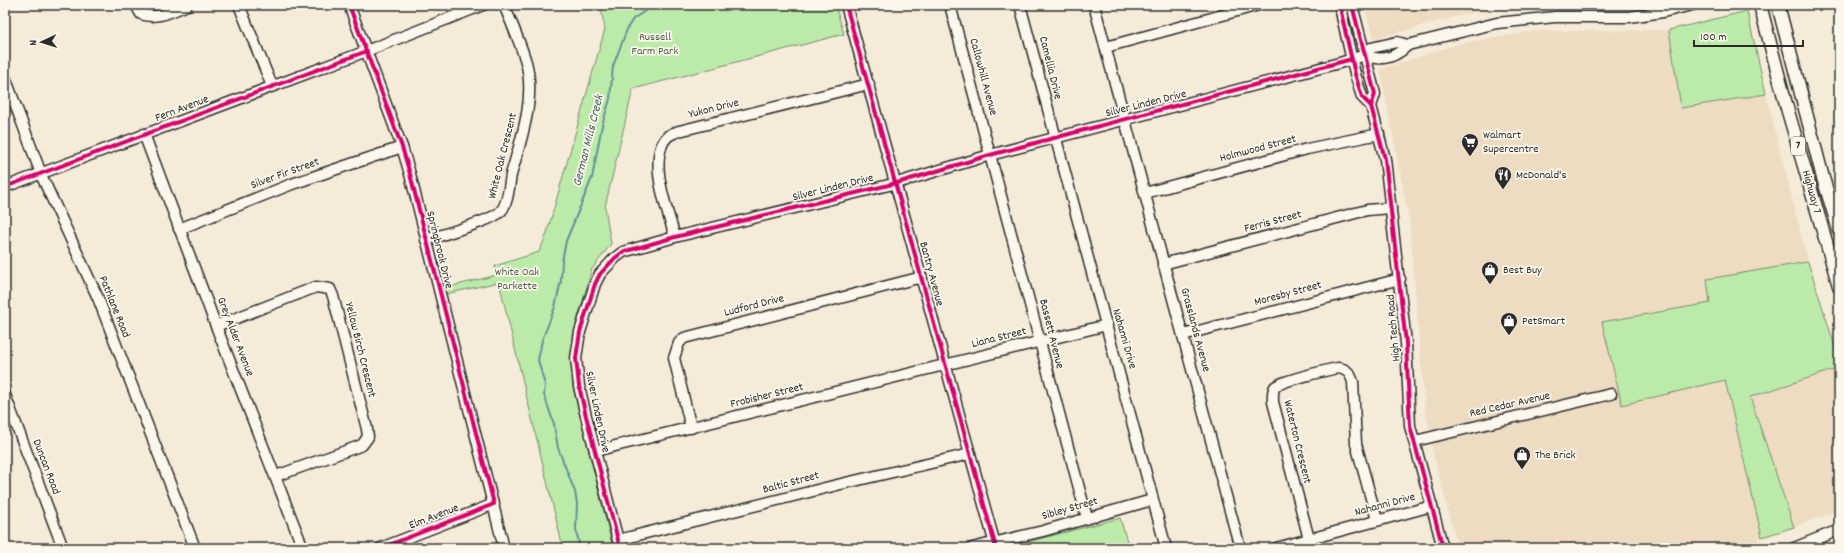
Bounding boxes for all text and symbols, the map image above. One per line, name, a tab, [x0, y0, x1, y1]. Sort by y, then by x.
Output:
north arrow	[22, 22, 62, 62]
scale bar	[1694, 22, 1803, 48]
park label: Russell Farm Park	[632, 29, 679, 60]
text: 100 m	[1700, 29, 1727, 46]
street label: Camellia Drive	[1034, 35, 1066, 101]
street label: Callowhill Avenue	[965, 36, 1001, 118]
text: N	[26, 39, 42, 46]
street label: Silver Linden Drive	[1104, 86, 1188, 122]
street label: Fern Avenue	[153, 91, 211, 127]
water label: German Mills Creek	[568, 92, 610, 189]
street label: Yukon Drive	[687, 95, 741, 123]
street label: White Oak Crescent	[484, 111, 522, 201]
place label: Walmart Supercentre	[1483, 127, 1539, 158]
street label: Holmwood Street	[1218, 130, 1299, 167]
supermarket icon: Walmart Supercentre	[1460, 132, 1480, 157]
road number: 7	[1791, 137, 1805, 155]
street label: Silver Fir Street	[248, 154, 322, 194]
restaurant icon: McDonald's	[1493, 165, 1513, 190]
place label: McDonald's	[1516, 167, 1566, 184]
street label: Highway 7	[1797, 168, 1825, 216]
street label: Silver Linden Drive	[791, 170, 875, 206]
street label: Ferris Street	[1242, 206, 1304, 238]
street label: Springbrook Drive	[421, 209, 457, 291]
street label: Bantry Avenue	[914, 240, 948, 308]
shop icon: Best Buy	[1480, 260, 1500, 285]
place label: Best Buy	[1503, 262, 1543, 279]
park label: White Oak Parkette	[495, 264, 539, 295]
street label: Pathlane Road	[94, 273, 134, 341]
street label: Moresby Street	[1252, 277, 1324, 311]
street label: Grasslands Avenue	[1176, 286, 1214, 374]
street label: Ludford Drive	[722, 290, 786, 322]
street label: High Tech Road	[1383, 294, 1405, 362]
street label: Grey Alder Avenue	[212, 295, 258, 379]
street label: Bassett Avenue	[1034, 297, 1068, 371]
street label: Yellow Birch Crescent	[340, 301, 380, 400]
street label: Nahanni Drive	[1107, 307, 1141, 371]
shop icon: PetSmart	[1499, 311, 1519, 336]
place label: PetSmart	[1522, 313, 1566, 330]
street label: Liana Street	[970, 323, 1029, 353]
street label: Silver Linden Drive	[580, 370, 614, 454]
street label: Frobisher Street	[729, 379, 806, 413]
street label: Red Cedar Avenue	[1468, 387, 1552, 423]
street label: Waterton Crescent	[1278, 398, 1316, 486]
street label: Duncan Road	[28, 437, 64, 497]
shop icon: The Brick	[1512, 445, 1532, 470]
place label: The Brick	[1535, 447, 1575, 464]
street label: Baltic Street	[761, 467, 822, 499]
street label: Nahanni Drive	[1353, 489, 1417, 521]
street label: Sibley Street	[1040, 493, 1101, 525]
street label: Elm Avenue	[407, 500, 461, 534]

